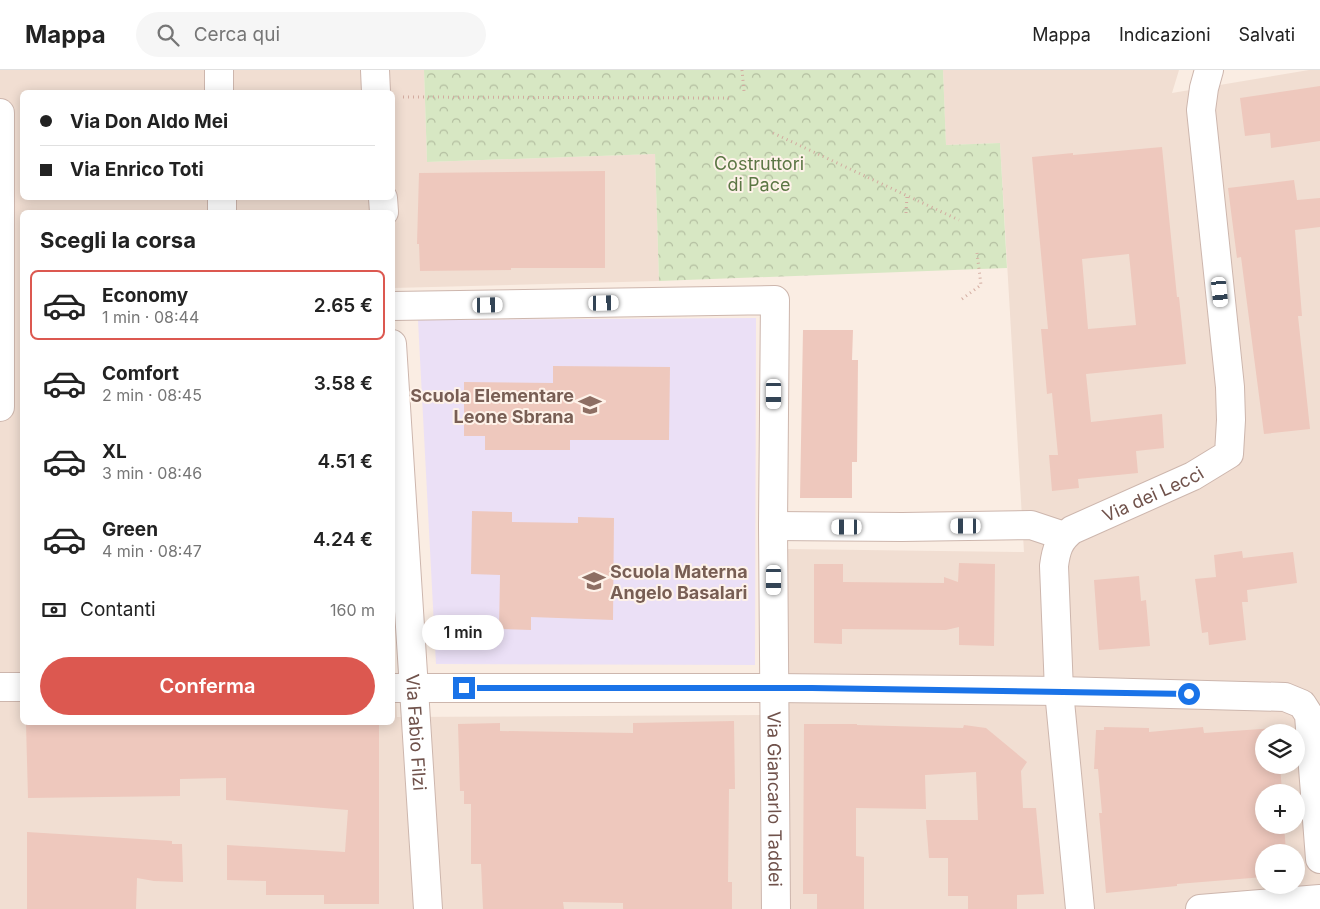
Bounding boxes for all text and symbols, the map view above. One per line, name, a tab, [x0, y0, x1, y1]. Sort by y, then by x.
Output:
search box	[136, 12, 486, 57]
text: Mappa	[25, 20, 106, 49]
icon: search	[154, 21, 182, 49]
text: Cerca qui	[194, 23, 280, 46]
text: Mappa	[1032, 24, 1091, 45]
text: Indicazioni	[1119, 24, 1211, 45]
text: Salvati	[1239, 24, 1295, 45]
text: Via Don Aldo Mei	[70, 110, 228, 133]
park label: Costruttori di Pace	[714, 153, 804, 195]
text: Via Enrico Toti	[70, 158, 204, 181]
text: Scegli la corsa	[40, 227, 196, 253]
car	[1210, 276, 1229, 308]
icon: car	[42, 283, 87, 328]
text: Economy	[102, 284, 188, 307]
text: 2.65 €	[314, 294, 373, 317]
car	[588, 295, 619, 311]
car	[472, 297, 503, 313]
text: 1 min · 08:44	[102, 307, 199, 327]
icon: car	[42, 361, 87, 406]
text: Comfort	[102, 362, 179, 385]
text: 3.58 €	[314, 372, 373, 395]
car	[766, 379, 781, 409]
text: 2 min · 08:45	[102, 385, 202, 405]
place label: Scuola Elementare Leone Sbrana	[410, 385, 574, 427]
school or university icon: Scuola Elementare Leone Sbrana	[577, 392, 603, 418]
icon: car	[42, 439, 87, 484]
text: XL	[102, 440, 127, 463]
text: 4.51 €	[317, 450, 373, 473]
street label: Via dei Lecci	[1099, 462, 1207, 526]
text: 3 min · 08:46	[102, 463, 202, 483]
icon: car	[42, 517, 87, 562]
text: Green	[102, 518, 158, 541]
car	[951, 519, 981, 534]
car	[832, 520, 862, 535]
text: 4.24 €	[313, 528, 373, 551]
text: 4 min · 08:47	[102, 541, 202, 561]
place label: Scuola Materna Angelo Basalari	[610, 561, 748, 603]
car	[766, 565, 781, 595]
school or university icon: Scuola Materna Angelo Basalari	[581, 568, 607, 594]
icon: cash	[40, 596, 68, 624]
text: Contanti	[80, 598, 156, 621]
text: 160 m	[330, 600, 375, 620]
callout: 1 min	[423, 616, 505, 650]
text: 1 min	[443, 622, 483, 642]
button: Conferma	[40, 657, 375, 715]
street label: Via Fabio Filzi	[403, 673, 431, 791]
route end	[453, 677, 475, 699]
route start	[1178, 683, 1200, 705]
street label: Via Giancarlo Taddei	[764, 711, 786, 887]
map controls	[1255, 724, 1305, 894]
button: layers	[1255, 724, 1305, 774]
button: +	[1255, 784, 1305, 834]
button: −	[1255, 844, 1305, 894]

